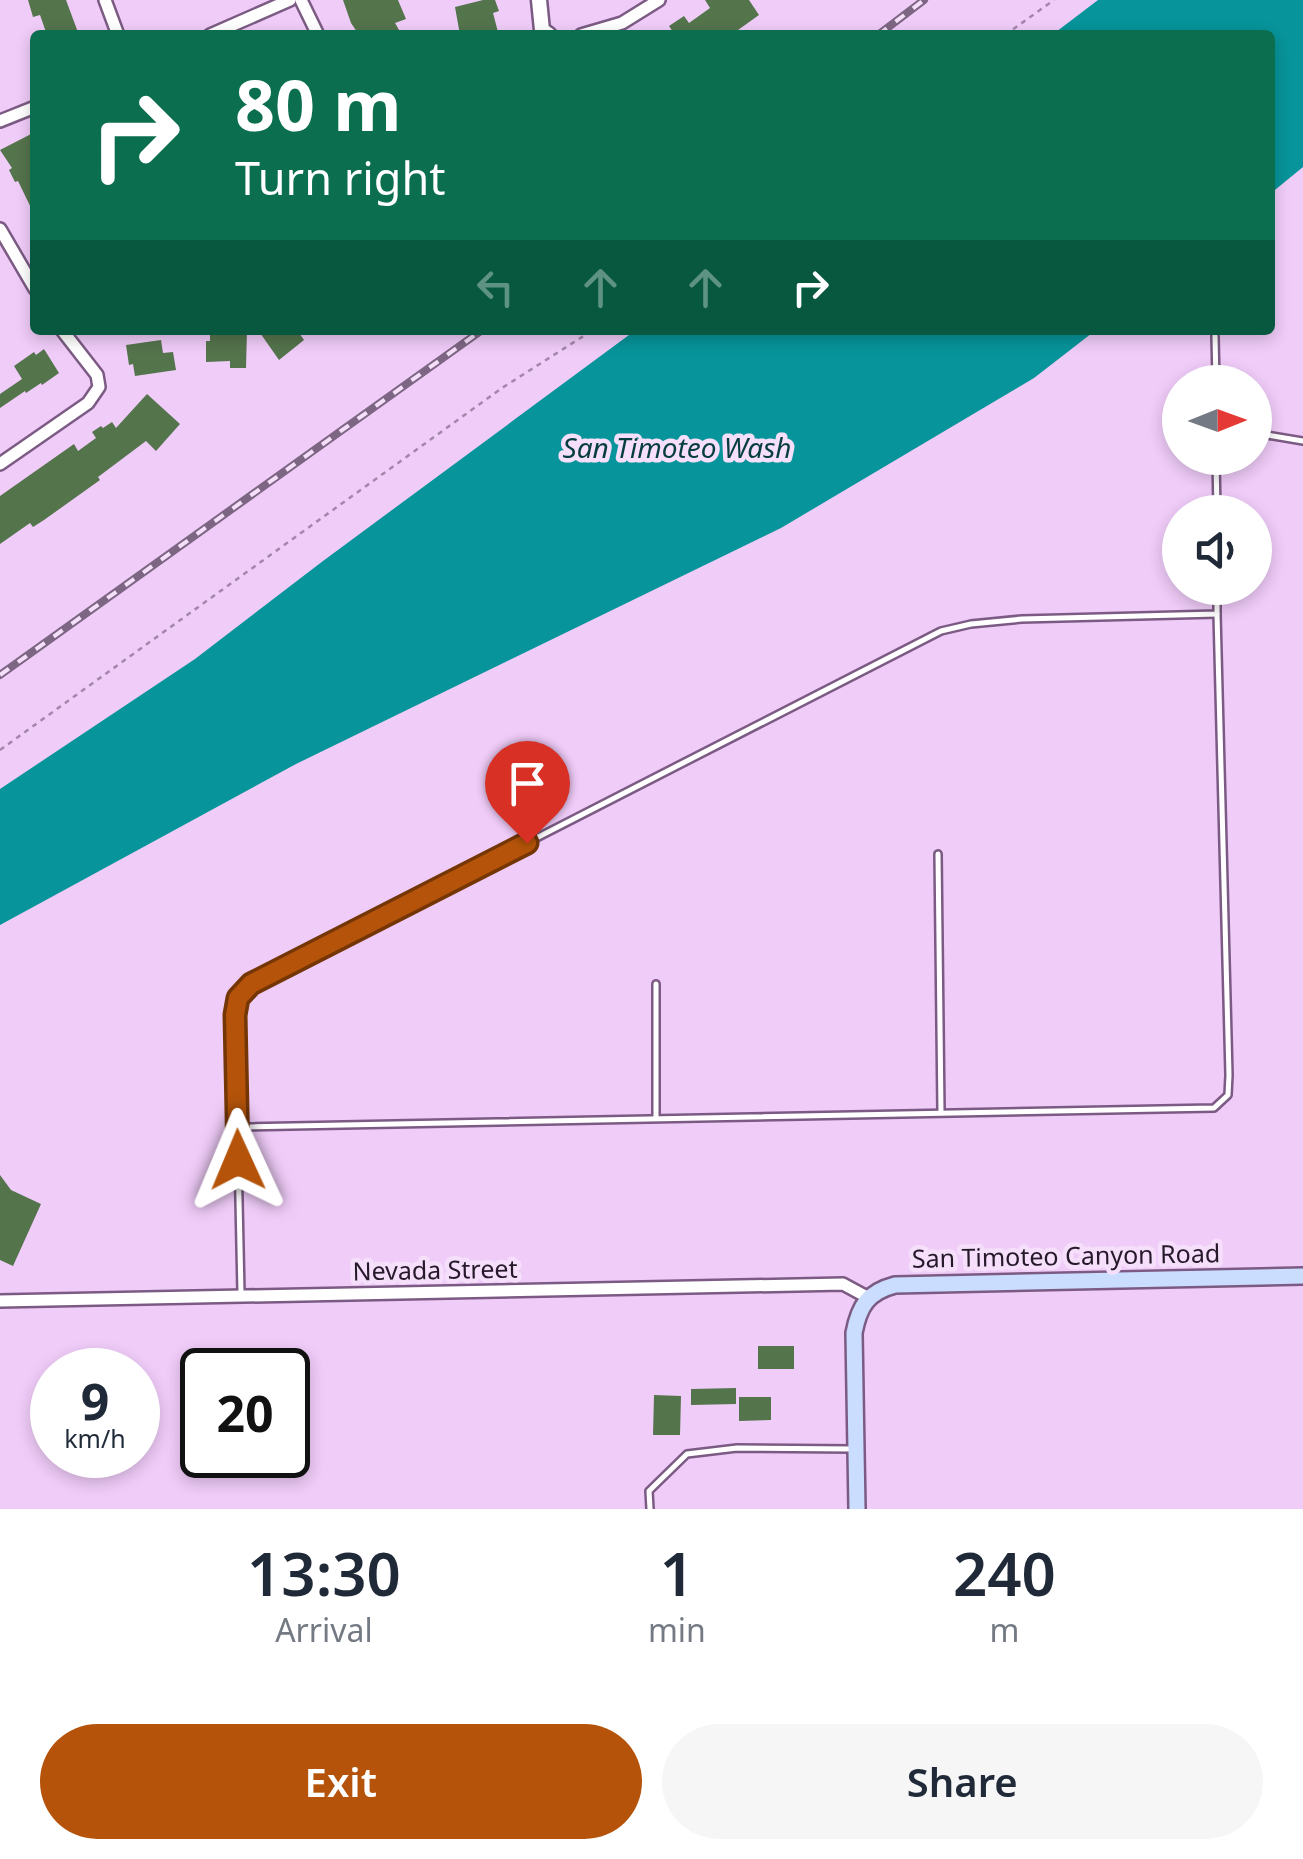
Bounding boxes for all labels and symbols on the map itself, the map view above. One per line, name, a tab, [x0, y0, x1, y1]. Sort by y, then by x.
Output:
north arrow	[1162, 365, 1272, 475]
water label: San Timoteo Wash	[563, 428, 792, 466]
pin	[485, 741, 570, 844]
position arrow	[186, 1108, 290, 1212]
street label: San Timoteo Canyon Road	[911, 1235, 1220, 1275]
street label: Nevada Street	[352, 1251, 518, 1287]
speed limit sign: 20	[180, 1348, 310, 1478]

